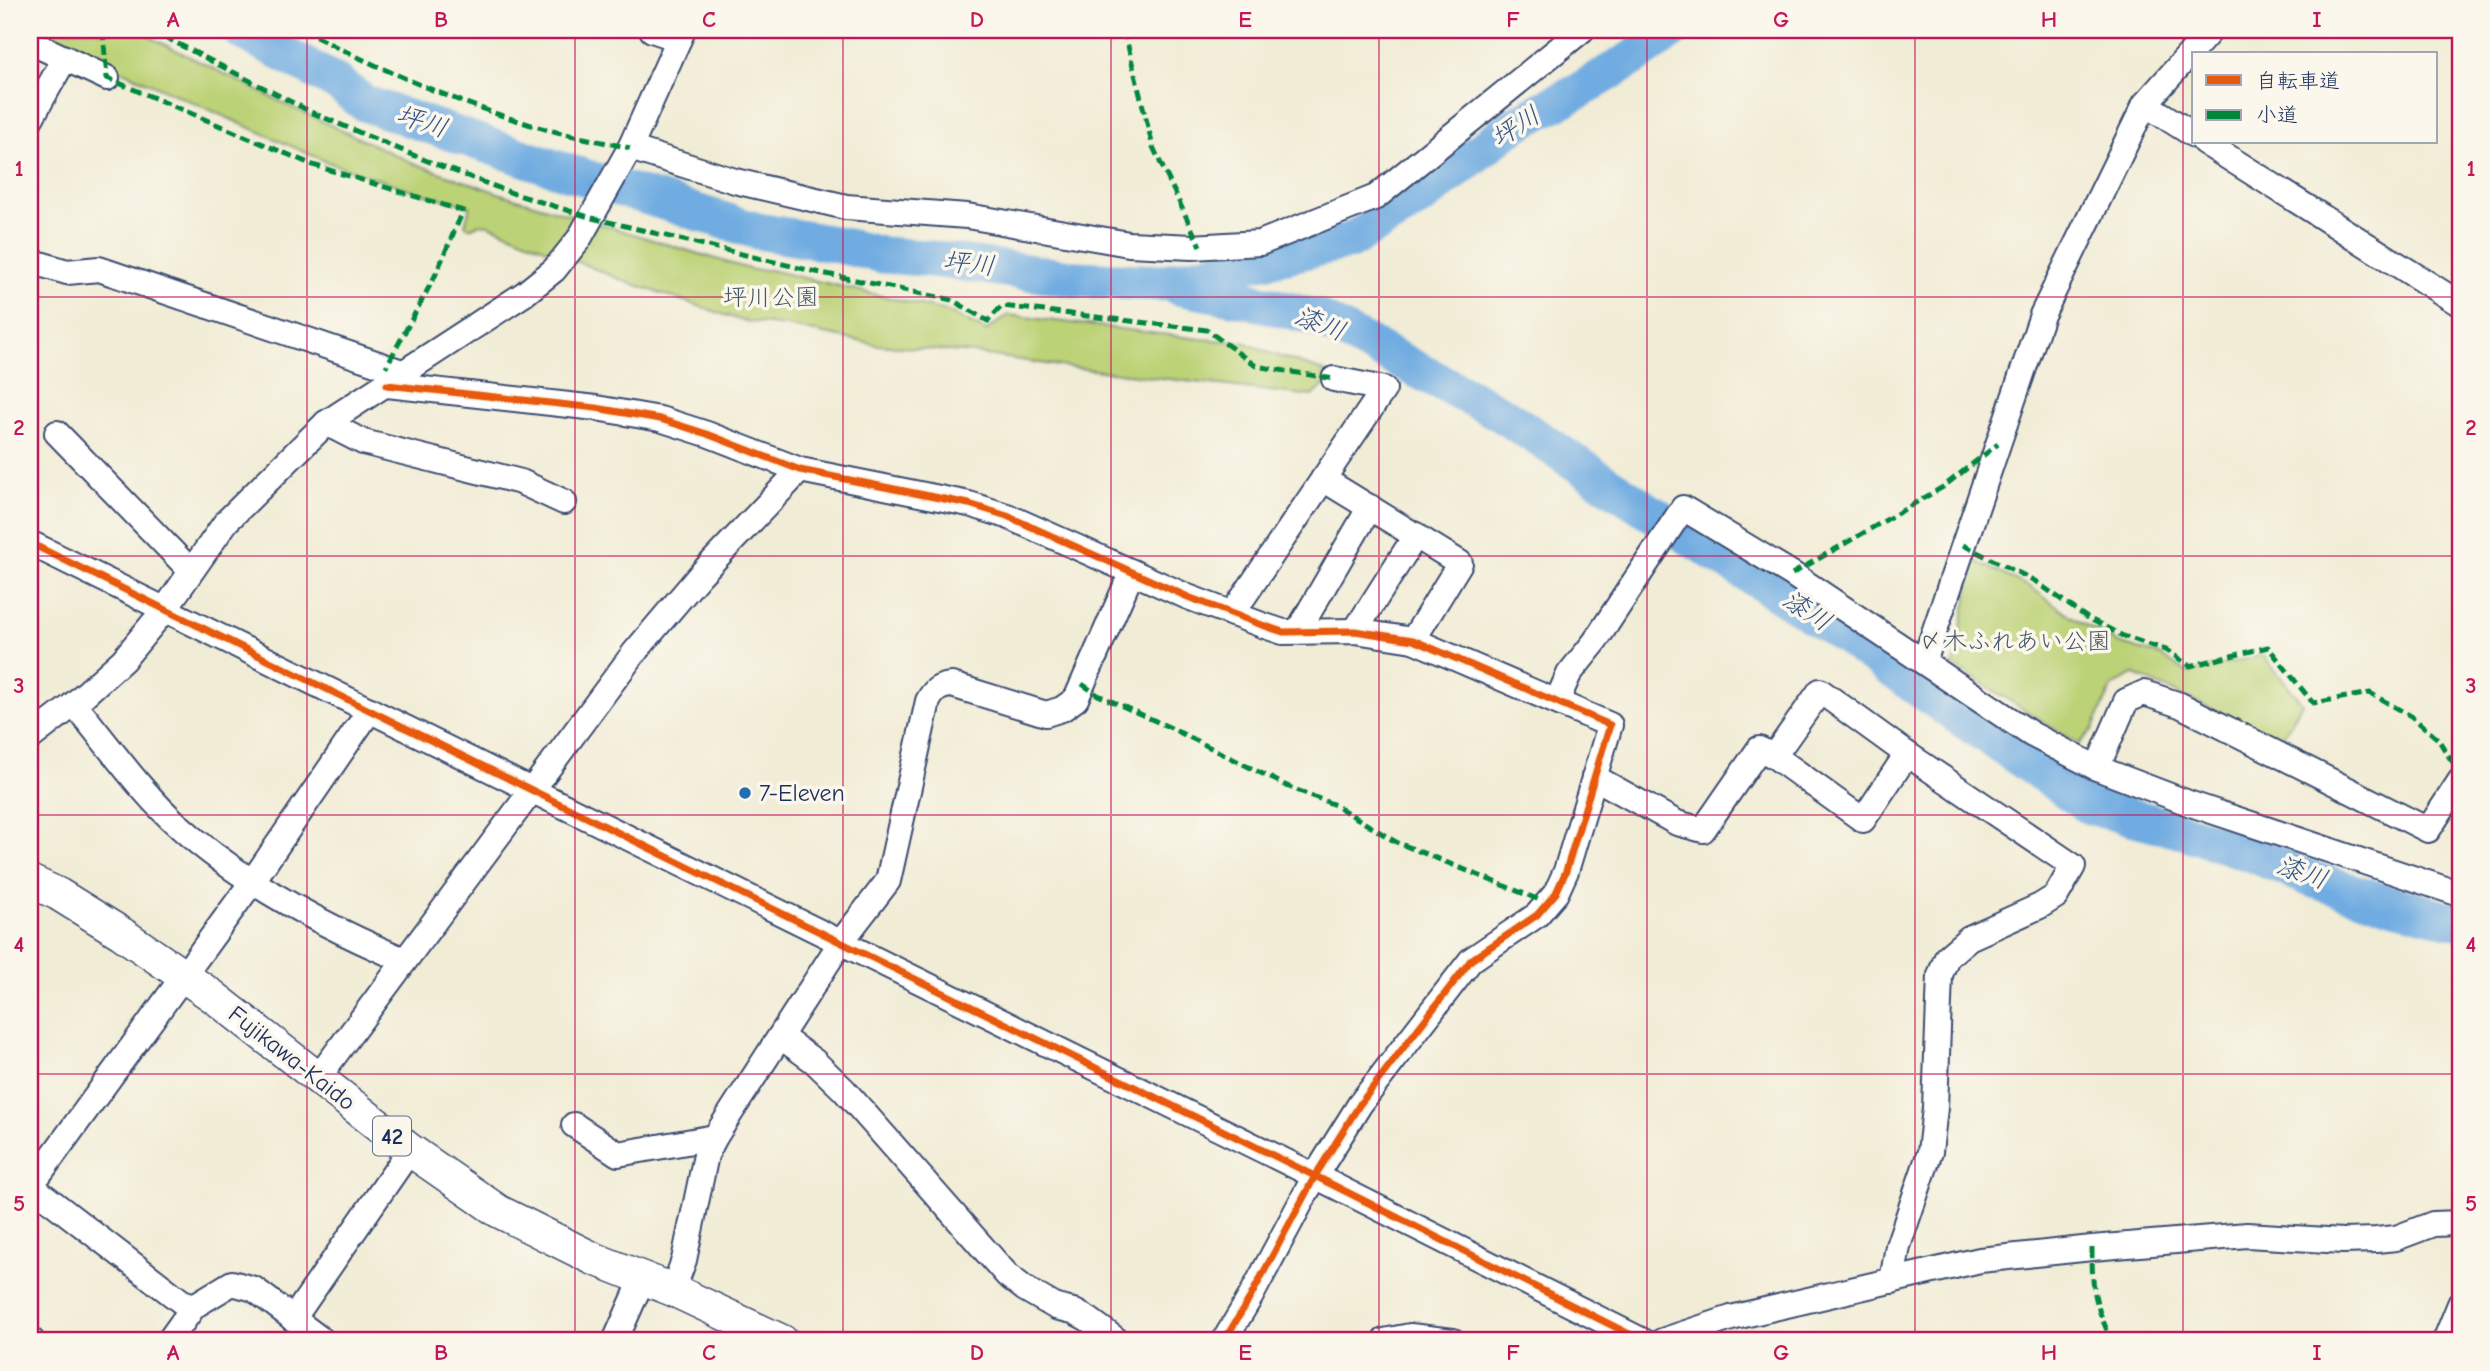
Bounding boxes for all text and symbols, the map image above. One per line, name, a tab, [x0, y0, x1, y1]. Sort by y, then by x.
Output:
text: A	[167, 6, 180, 33]
text: B	[434, 6, 448, 33]
text: C	[702, 6, 716, 33]
text: D	[970, 6, 984, 33]
text: E	[1238, 6, 1252, 33]
text: F	[1506, 6, 1520, 33]
text: G	[1773, 6, 1789, 33]
text: H	[2041, 6, 2057, 33]
text: I	[2312, 6, 2322, 33]
legend	[2192, 52, 2438, 144]
text: 自転車道	[2256, 69, 2340, 93]
water label: 坪川	[393, 100, 451, 144]
water label: 坪川	[1486, 100, 1546, 154]
text: 小道	[2256, 103, 2298, 127]
text: 1	[14, 155, 24, 182]
text: 1	[2466, 155, 2476, 182]
water label: 坪川	[942, 246, 996, 282]
park label: 坪川公園	[723, 283, 819, 311]
water label: 漆川	[1290, 301, 1350, 347]
text: 2	[13, 414, 25, 441]
text: 2	[2465, 414, 2477, 441]
water label: 漆川	[1777, 584, 1837, 638]
park label: 〆木ふれあい公園	[1919, 627, 2111, 655]
text: 3	[13, 672, 25, 699]
text: 3	[2465, 672, 2477, 699]
place label: 7-Eleven	[759, 779, 845, 807]
marker: 7-Eleven	[737, 785, 753, 801]
water label: 漆川	[2273, 850, 2331, 896]
text: 4	[14, 931, 25, 958]
text: 4	[2466, 931, 2477, 958]
street label: Fujikawa-Kaido	[223, 1000, 361, 1116]
road number: 42	[373, 1116, 411, 1156]
text: 5	[13, 1190, 25, 1217]
text: 5	[2465, 1190, 2477, 1217]
text: A	[167, 1339, 180, 1366]
text: B	[434, 1339, 448, 1366]
text: C	[702, 1339, 716, 1366]
text: D	[970, 1339, 984, 1366]
text: E	[1238, 1339, 1252, 1366]
text: F	[1506, 1339, 1520, 1366]
text: G	[1773, 1339, 1789, 1366]
text: H	[2041, 1339, 2057, 1366]
text: I	[2312, 1339, 2322, 1366]

